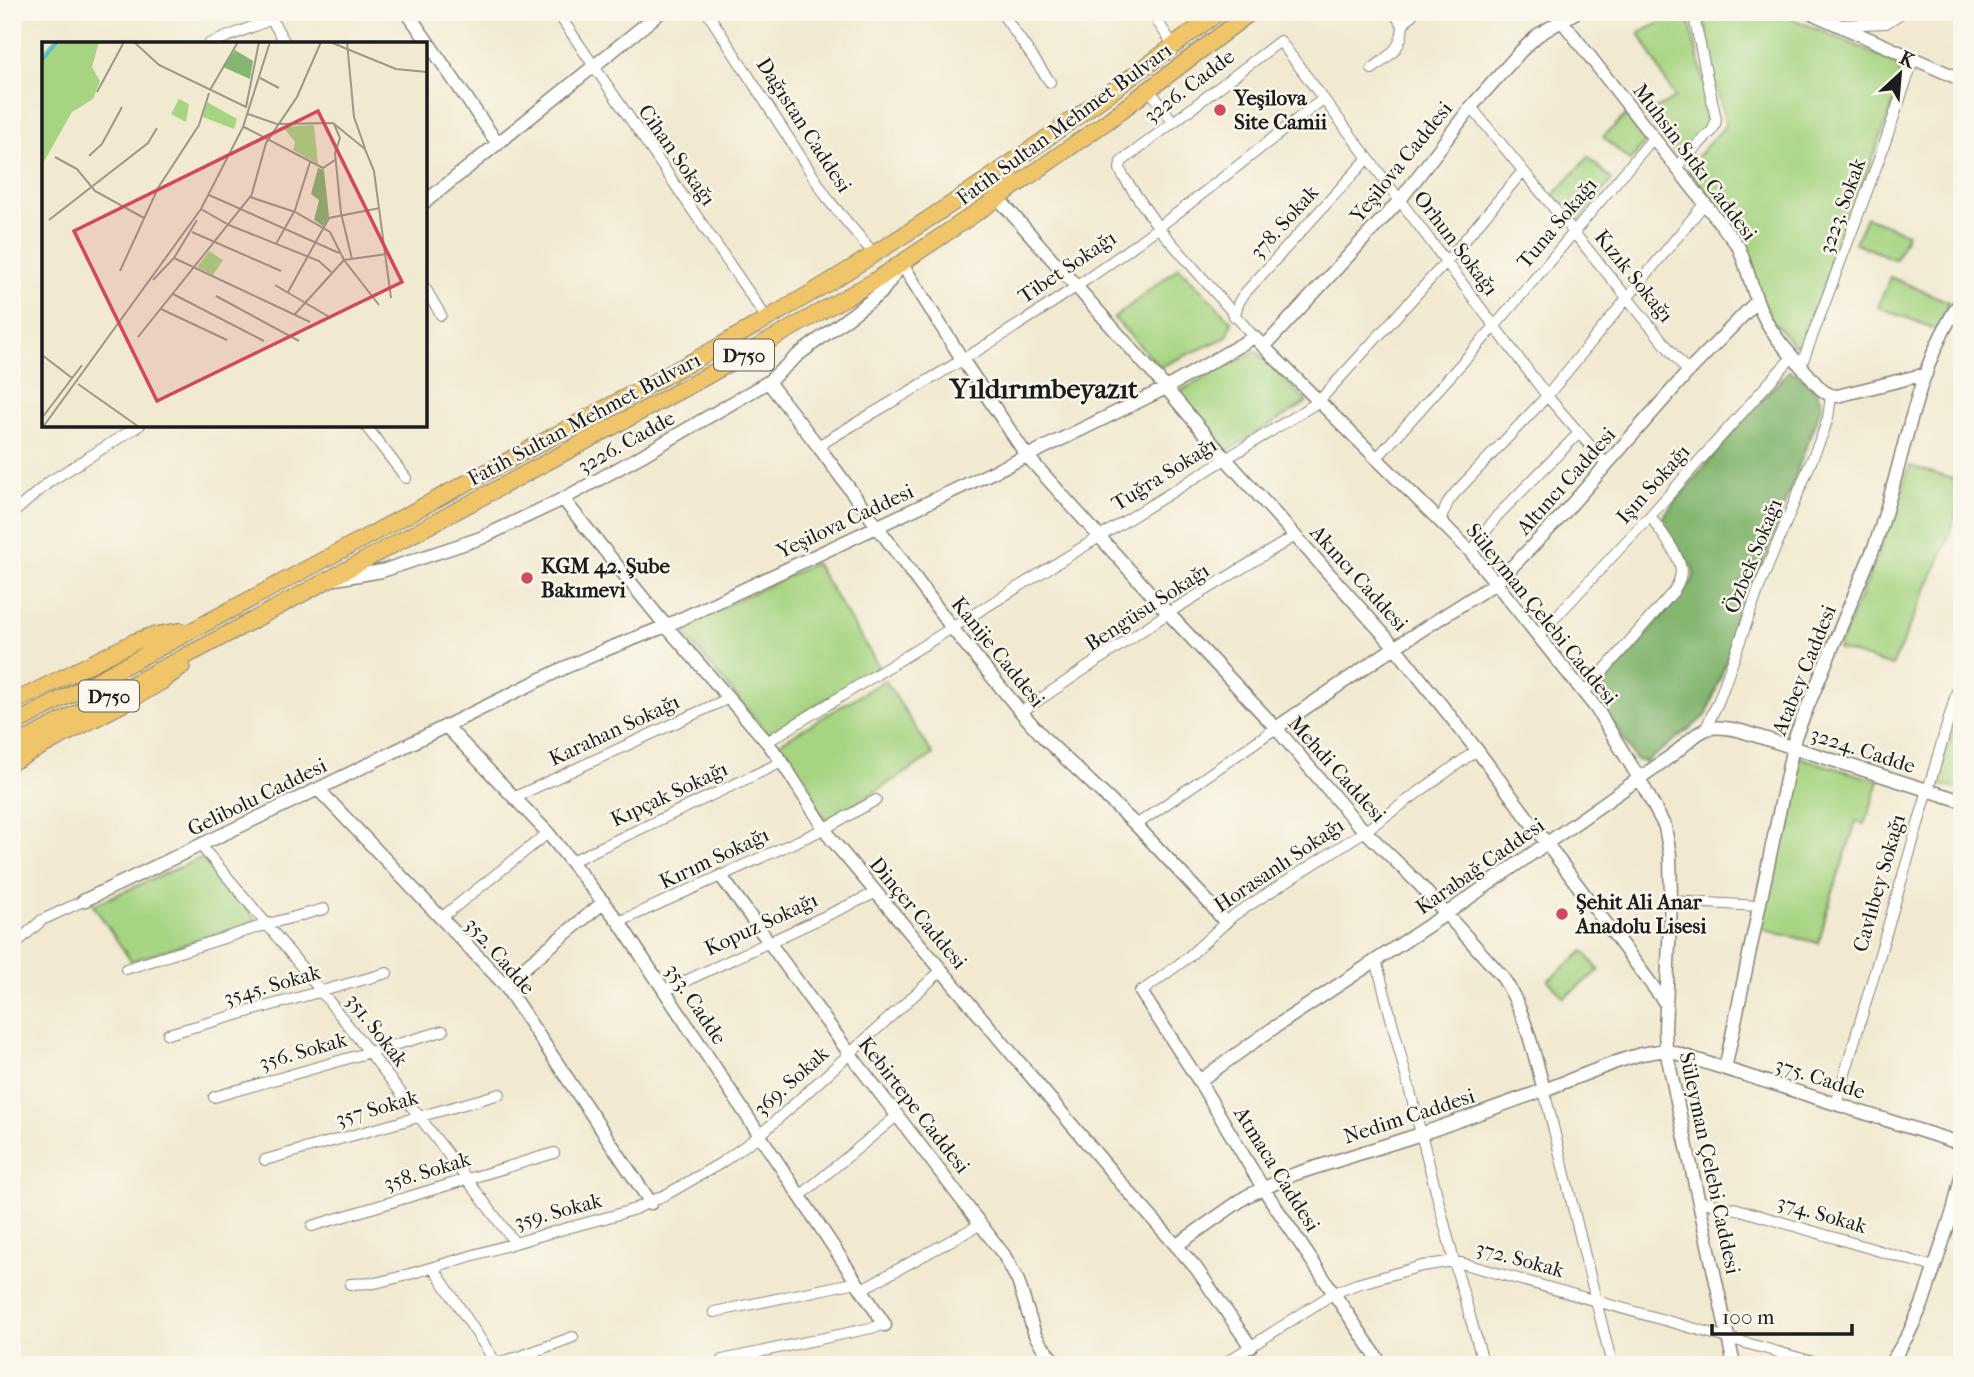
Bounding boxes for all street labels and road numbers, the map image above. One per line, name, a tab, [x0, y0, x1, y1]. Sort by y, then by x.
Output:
street label: Fatih Sultan Mehmet Bulvarı	[952, 38, 1176, 210]
street label: 3226. Cadde	[1139, 44, 1239, 128]
street label: Dağıstan Caddesi	[751, 53, 857, 197]
street label: Muhsin Sıtkı Caddesi	[1628, 79, 1762, 245]
street label: Yeşilova Caddesi	[1344, 97, 1457, 228]
street label: Cihan Sokağı	[633, 100, 721, 210]
street label: 3223. Sokak	[1814, 155, 1870, 257]
street label: Tuna Sokağı	[1512, 173, 1602, 273]
street label: 378. Sokak	[1245, 180, 1323, 264]
street label: Orhun Sokağı	[1409, 186, 1503, 300]
street label: Kızık Sokağı	[1590, 225, 1678, 327]
street label: Tibet Sokağı	[1014, 226, 1120, 308]
road number: D750	[714, 340, 774, 370]
street label: Fatih Sultan Mehmet Bulvarı	[464, 347, 704, 491]
street label: 3226. Cadde	[573, 406, 679, 478]
street label: Altıncı Caddesi	[1511, 422, 1620, 540]
street label: Tuğra Sokağı	[1107, 432, 1221, 516]
street label: Işın Sokağı	[1611, 440, 1695, 528]
street label: Yeşilova Caddesi	[772, 479, 917, 564]
street label: Özbek Sokağı	[1719, 495, 1787, 617]
street label: Süleyman Çelebi Caddesi	[1461, 518, 1623, 710]
street label: Akıncı Caddesi	[1305, 520, 1413, 636]
street label: Bengüsu Sokağı	[1080, 558, 1214, 656]
street label: Kanije Caddesi	[946, 592, 1050, 712]
street label: Atabey Caddesi	[1767, 601, 1841, 740]
road number: D750	[79, 680, 139, 712]
street label: Karahan Sokağı	[545, 689, 683, 771]
street label: Mehdi Caddesi	[1283, 711, 1391, 827]
street label: 3224. Cadde	[1808, 722, 1918, 778]
street label: Gelibolu Caddesi	[184, 753, 330, 841]
street label: Kıpçak Sokağı	[607, 756, 731, 832]
street label: Cavlıbey Sokağı	[1848, 811, 1910, 955]
street label: Horasanlı Sokağı	[1210, 813, 1348, 917]
street label: Karabağ Caddesi	[1411, 813, 1549, 919]
street label: Kırım Sokağı	[656, 822, 772, 894]
street label: Dinçer Caddesi	[864, 852, 972, 974]
street label: Kopuz Sokağı	[701, 887, 821, 961]
street label: 352. Cadde	[460, 913, 540, 999]
street label: 353. Cadde	[660, 959, 732, 1049]
street label: 3545. Sokak	[221, 960, 323, 1010]
street label: 351. Sokak	[341, 989, 413, 1072]
street label: 356. Sokak	[256, 1027, 350, 1075]
street label: Kebirtepe Caddesi	[853, 1032, 975, 1178]
street label: 369. Sokak	[749, 1041, 833, 1121]
street label: Süleyman Çelebi Caddesi	[1674, 1050, 1745, 1276]
street label: 375. Cadde	[1772, 1052, 1868, 1104]
street label: Nedim Caddesi	[1340, 1083, 1478, 1149]
street label: 357 Sokak	[333, 1085, 421, 1131]
street label: Atmaca Caddesi	[1228, 1101, 1325, 1236]
street label: 358. Sokak	[381, 1146, 473, 1196]
street label: 359. Sokak	[511, 1188, 605, 1234]
street label: 374. Sokak	[1774, 1190, 1870, 1238]
street label: 372. Sokak	[1473, 1236, 1567, 1282]

